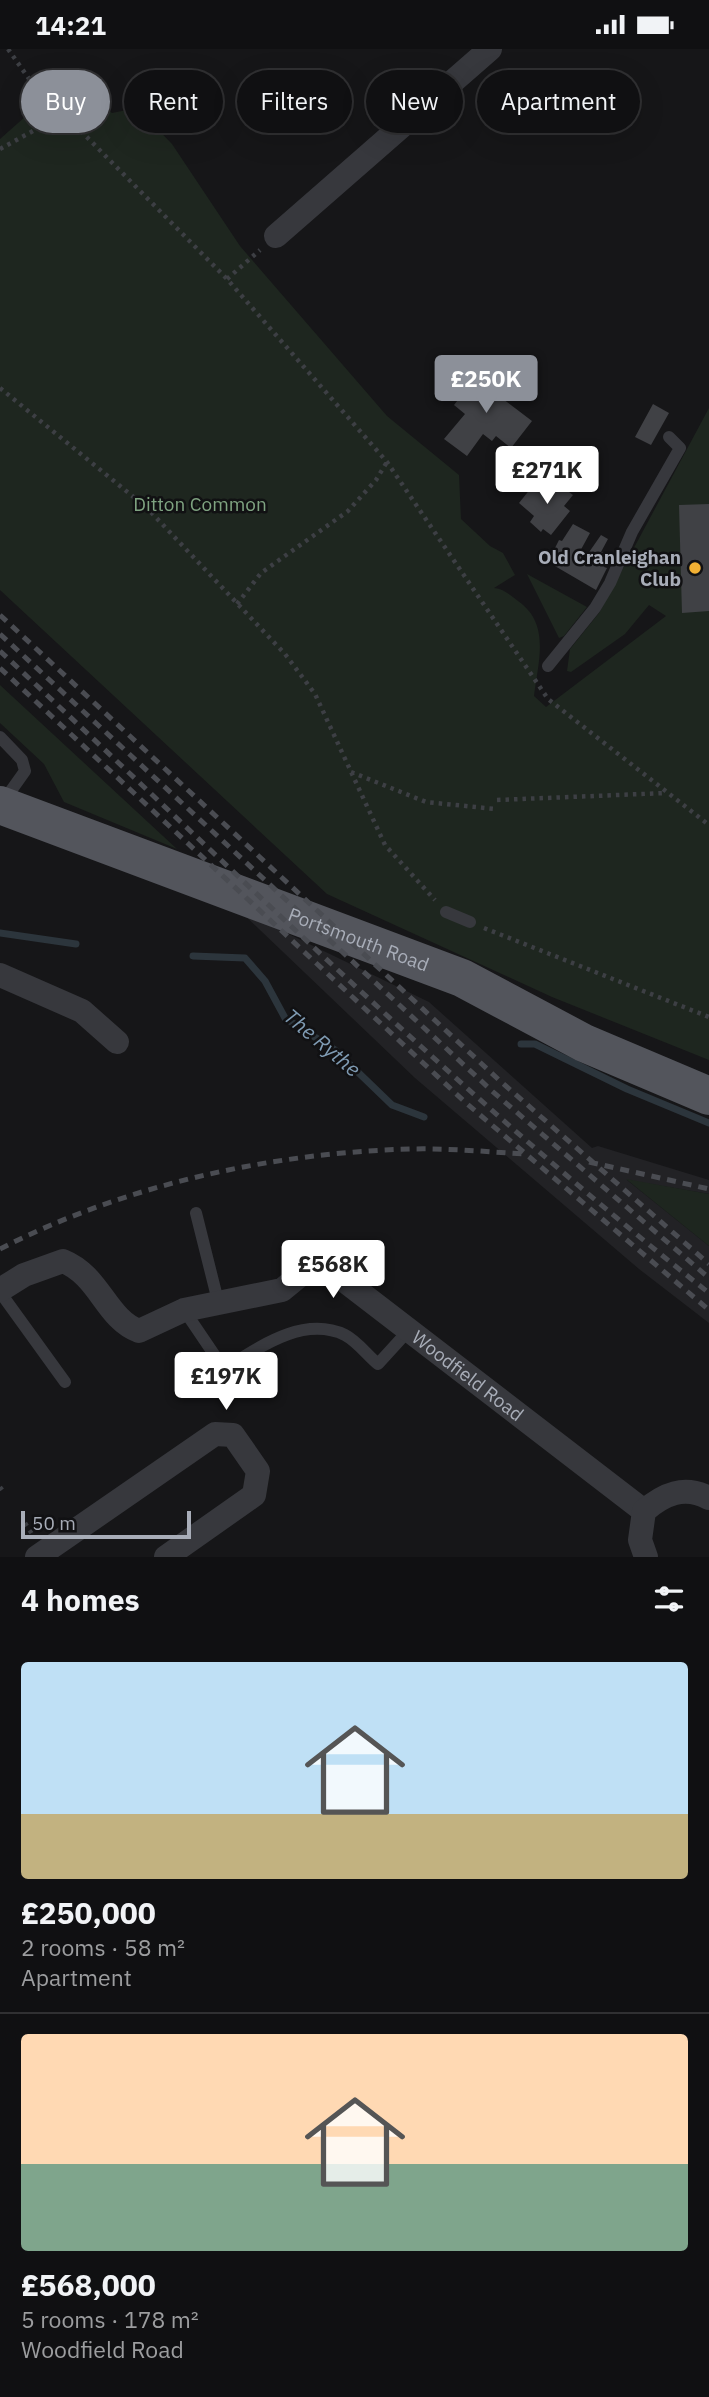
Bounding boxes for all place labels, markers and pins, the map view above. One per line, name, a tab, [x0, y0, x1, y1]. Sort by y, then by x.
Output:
pin: £250K	[437, 355, 535, 415]
pin: £271K	[498, 447, 596, 506]
place label: Old Cranleighan Club	[538, 545, 681, 591]
marker: Old Cranleighan Club	[687, 560, 703, 576]
pin: £568K	[284, 1241, 382, 1300]
pin: £197K	[177, 1353, 275, 1412]

